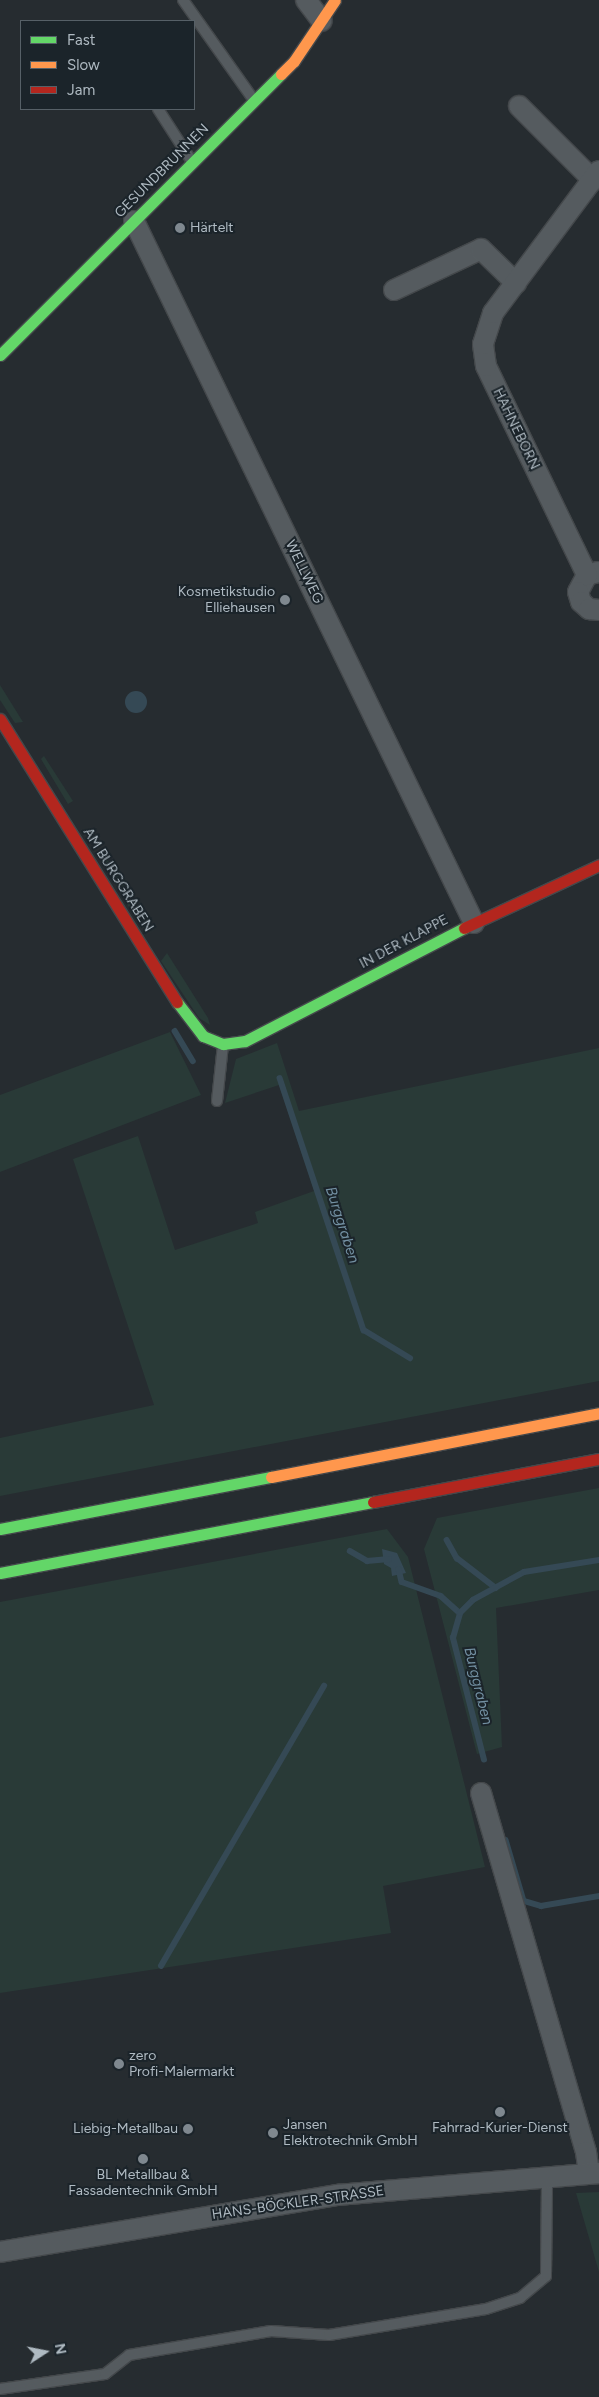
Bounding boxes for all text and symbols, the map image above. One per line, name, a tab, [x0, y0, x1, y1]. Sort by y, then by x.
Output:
legend	[20, 20, 195, 110]
text: Fast	[67, 31, 95, 49]
text: Slow	[67, 56, 100, 74]
text: Jam	[67, 81, 95, 99]
street label: GESUNDBRUNNEN	[112, 121, 212, 221]
place label: Härtelt	[190, 220, 234, 236]
marker: Härtelt	[174, 222, 186, 234]
street label: HAHNEBORN	[489, 385, 543, 473]
street label: WELLWEG	[281, 537, 327, 607]
place label: Kosmetikstudio Elliehausen	[178, 584, 275, 616]
marker: Kosmetikstudio Elliehausen	[279, 594, 291, 606]
street label: AM BURGGRABEN	[79, 825, 157, 935]
street label: IN DER KLAPPE	[357, 912, 451, 972]
water label: Burggraben	[321, 1184, 363, 1266]
water label: Burggraben	[460, 1645, 496, 1727]
place label: zero Profi-Malermarkt	[129, 2048, 234, 2080]
marker: zero Profi-Malermarkt	[113, 2058, 125, 2070]
marker: Fahrrad-Kurier-Dienst	[494, 2106, 506, 2118]
place label: Jansen Elektrotechnik GmbH	[283, 2117, 418, 2150]
place label: Fahrrad-Kurier-Dienst	[432, 2120, 568, 2136]
place label: Liebig-Metallbau	[73, 2121, 178, 2137]
marker: Liebig-Metallbau	[182, 2123, 194, 2135]
marker: Jansen Elektrotechnik GmbH	[267, 2127, 279, 2139]
marker: BL Metallbau & Fassadentechnik GmbH	[137, 2153, 149, 2165]
place label: BL Metallbau & Fassadentechnik GmbH	[68, 2167, 218, 2200]
street label: HANS-BÖCKLER-STRASSE	[211, 2183, 385, 2223]
north arrow	[20, 2327, 70, 2377]
text: N	[51, 2342, 70, 2356]

